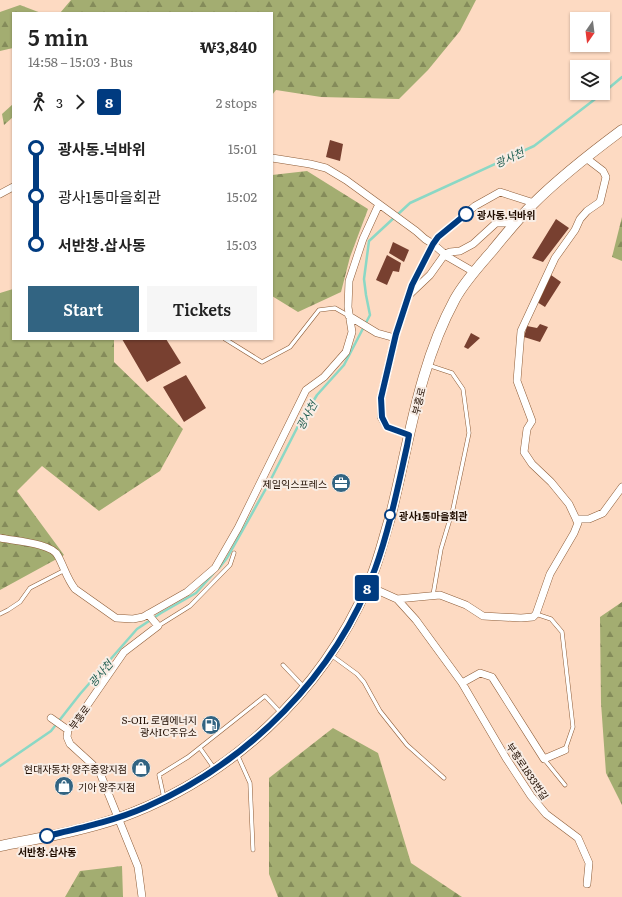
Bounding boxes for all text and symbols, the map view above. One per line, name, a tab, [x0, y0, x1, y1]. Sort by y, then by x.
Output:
north arrow	[570, 12, 610, 52]
map controls	[570, 12, 610, 100]
text: 5 min	[28, 20, 88, 53]
text: ₩3,840	[200, 35, 257, 58]
text: 14:58 – 15:03 · Bus	[28, 52, 133, 71]
button: layers	[570, 60, 610, 100]
icon: walk	[28, 91, 50, 113]
icon: forward	[69, 91, 91, 113]
text: 8	[105, 92, 113, 112]
text: 3	[56, 93, 63, 112]
text: 2 stops	[216, 93, 257, 112]
text: 광사동.넉바위	[58, 137, 146, 160]
text: 15:01	[228, 139, 257, 158]
water label: 광사천	[492, 143, 528, 171]
text: 광사1통마을회관	[58, 185, 161, 208]
text: 15:02	[227, 187, 257, 206]
marker: 광사동.넉바위	[458, 206, 474, 222]
place label: 광사동.넉바위	[477, 207, 536, 222]
text: 서반창.삽사동	[58, 233, 146, 256]
text: 15:03	[226, 235, 257, 254]
button: Start	[28, 286, 139, 332]
button: Tickets	[147, 286, 257, 332]
street label: 부흥로	[407, 386, 429, 416]
water label: 광사천	[292, 396, 321, 432]
office icon: 제일익스프레스	[330, 472, 352, 494]
place label: 제일익스프레스	[263, 476, 327, 491]
place label: 광사1통마을회관	[399, 508, 468, 523]
marker: 광사1통마을회관	[384, 509, 396, 521]
line badge: 8	[354, 575, 380, 601]
text: 8	[363, 578, 371, 598]
water label: 광사천	[84, 655, 117, 690]
street label: 부흥로	[65, 701, 93, 733]
place label: S-OIL 로뎀에너지 광사IC주유소	[121, 712, 197, 739]
fuel station icon: S-OIL 로뎀에너지 광사IC주유소	[200, 714, 222, 736]
street label: 부흥로1833번길	[503, 739, 553, 803]
shop icon: 현대자동차 양주중앙지점	[130, 757, 152, 779]
place label: 현대자동차 양주중앙지점	[24, 761, 127, 776]
shop icon: 기아 양주지점	[53, 775, 75, 797]
place label: 기아 양주지점	[78, 779, 135, 794]
marker: 서반창.삽사동	[39, 828, 55, 844]
place label: 서반창.삽사동	[18, 844, 76, 859]

